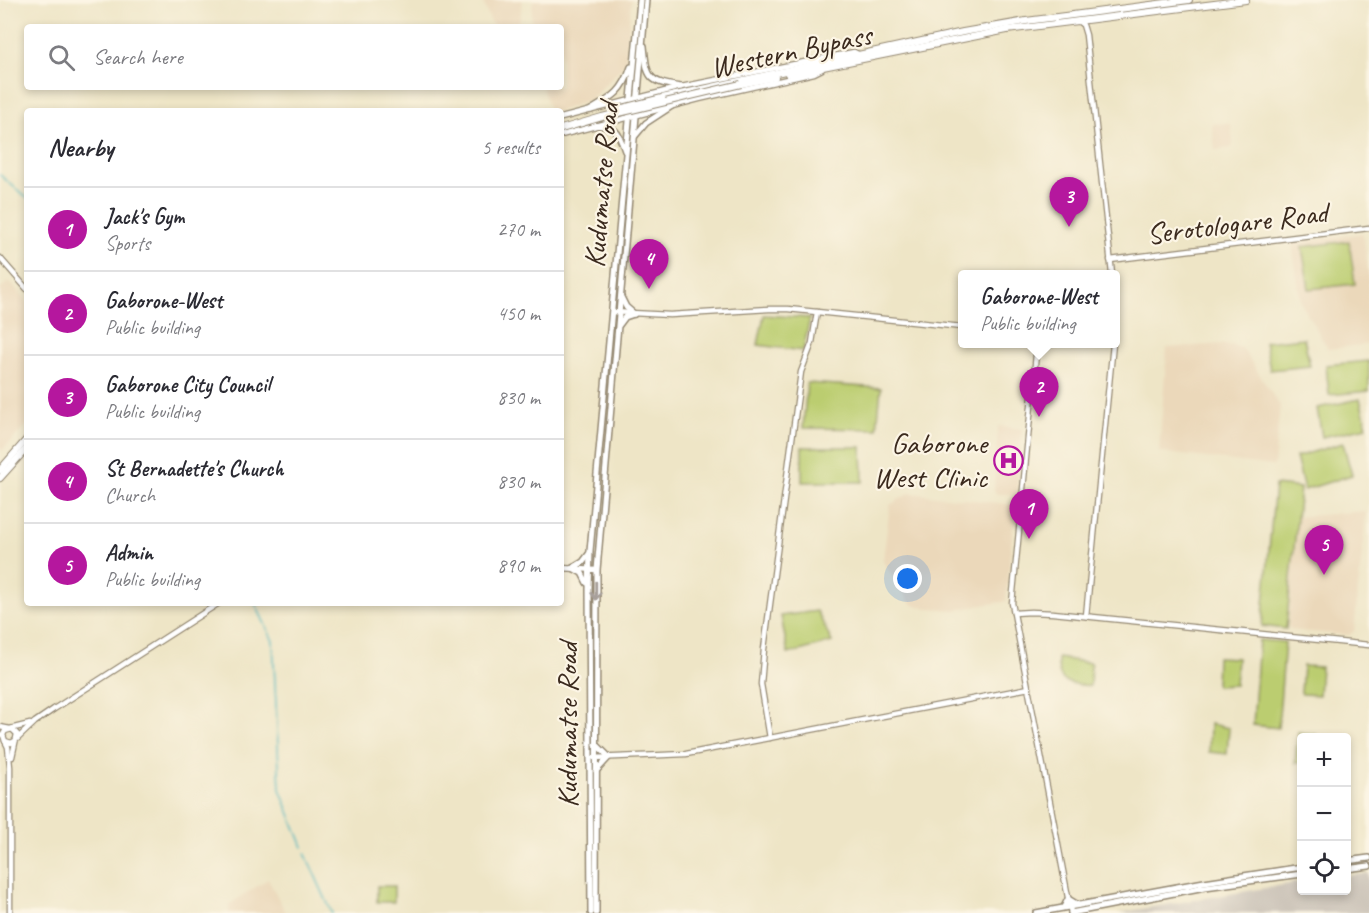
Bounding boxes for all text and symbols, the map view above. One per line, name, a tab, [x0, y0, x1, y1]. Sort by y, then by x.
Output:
street label: Western Bypass	[707, 15, 878, 87]
search box	[24, 24, 564, 90]
icon: search	[45, 41, 78, 74]
text: Search here	[93, 43, 183, 71]
street label: Kudumatse Road	[575, 97, 628, 269]
text: Nearby	[48, 131, 113, 164]
text: 5 results	[481, 135, 540, 160]
pin: 3	[1050, 178, 1088, 227]
street label: Serotologare Road	[1144, 193, 1334, 253]
text: Jack's Gym	[105, 203, 184, 231]
text: 1	[63, 217, 72, 242]
text: 270 m	[497, 217, 540, 242]
text: Sports	[105, 231, 150, 256]
pin: 4	[630, 240, 668, 289]
popup	[958, 270, 1120, 348]
text: Gaborone-West	[980, 283, 1098, 311]
text: Gaborone-West	[105, 287, 222, 315]
text: 2	[63, 301, 72, 326]
text: 450 m	[497, 301, 540, 326]
text: Public building	[980, 311, 1075, 336]
text: Public building	[105, 315, 200, 340]
pin: 2	[1020, 368, 1058, 417]
text: Gaborone City Council	[105, 371, 270, 399]
text: 3	[63, 385, 72, 410]
text: 830 m	[497, 385, 540, 410]
text: Public building	[105, 399, 200, 424]
place label: Gaborone West Clinic	[873, 424, 989, 496]
hospital icon: Gaborone West Clinic	[992, 444, 1024, 476]
text: St Bernadette's Church	[105, 455, 283, 483]
text: 4	[63, 469, 72, 494]
text: 830 m	[497, 469, 540, 494]
text: Church	[105, 483, 155, 508]
pin: 1	[1010, 490, 1048, 539]
pin: 5	[1304, 526, 1344, 575]
text: Admin	[105, 539, 153, 567]
text: 5	[63, 553, 72, 578]
text: 890 m	[497, 553, 540, 578]
your location	[893, 564, 922, 593]
text: Public building	[105, 567, 200, 592]
one-way arrow	[590, 580, 602, 600]
street label: Kudumatse Road	[548, 638, 586, 808]
map controls	[1297, 733, 1351, 895]
button: +	[1297, 733, 1351, 787]
button: −	[1297, 787, 1351, 841]
button: locate	[1297, 841, 1351, 895]

